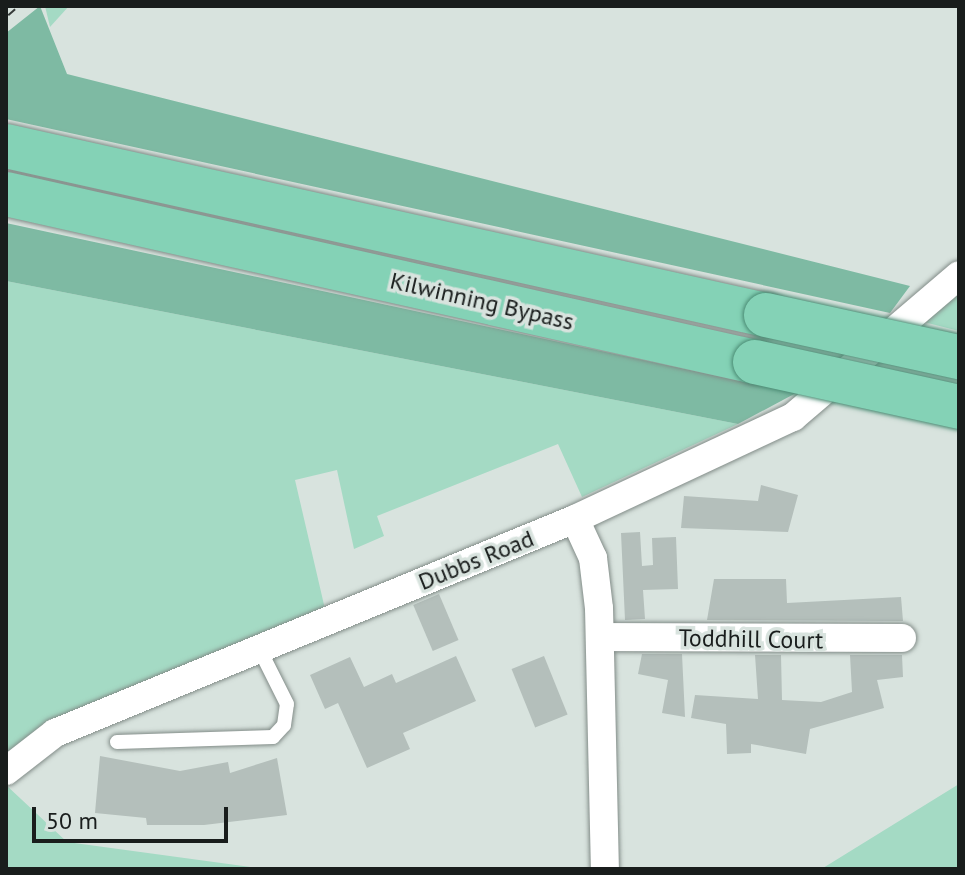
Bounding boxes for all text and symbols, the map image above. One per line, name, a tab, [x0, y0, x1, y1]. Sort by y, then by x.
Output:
street label: Kilwinning Bypass	[387, 266, 577, 336]
street label: Dubbs Road	[414, 524, 538, 596]
street label: Toddhill Court	[678, 623, 824, 655]
scale bar	[36, 791, 232, 841]
text: 50 m	[46, 805, 98, 836]

